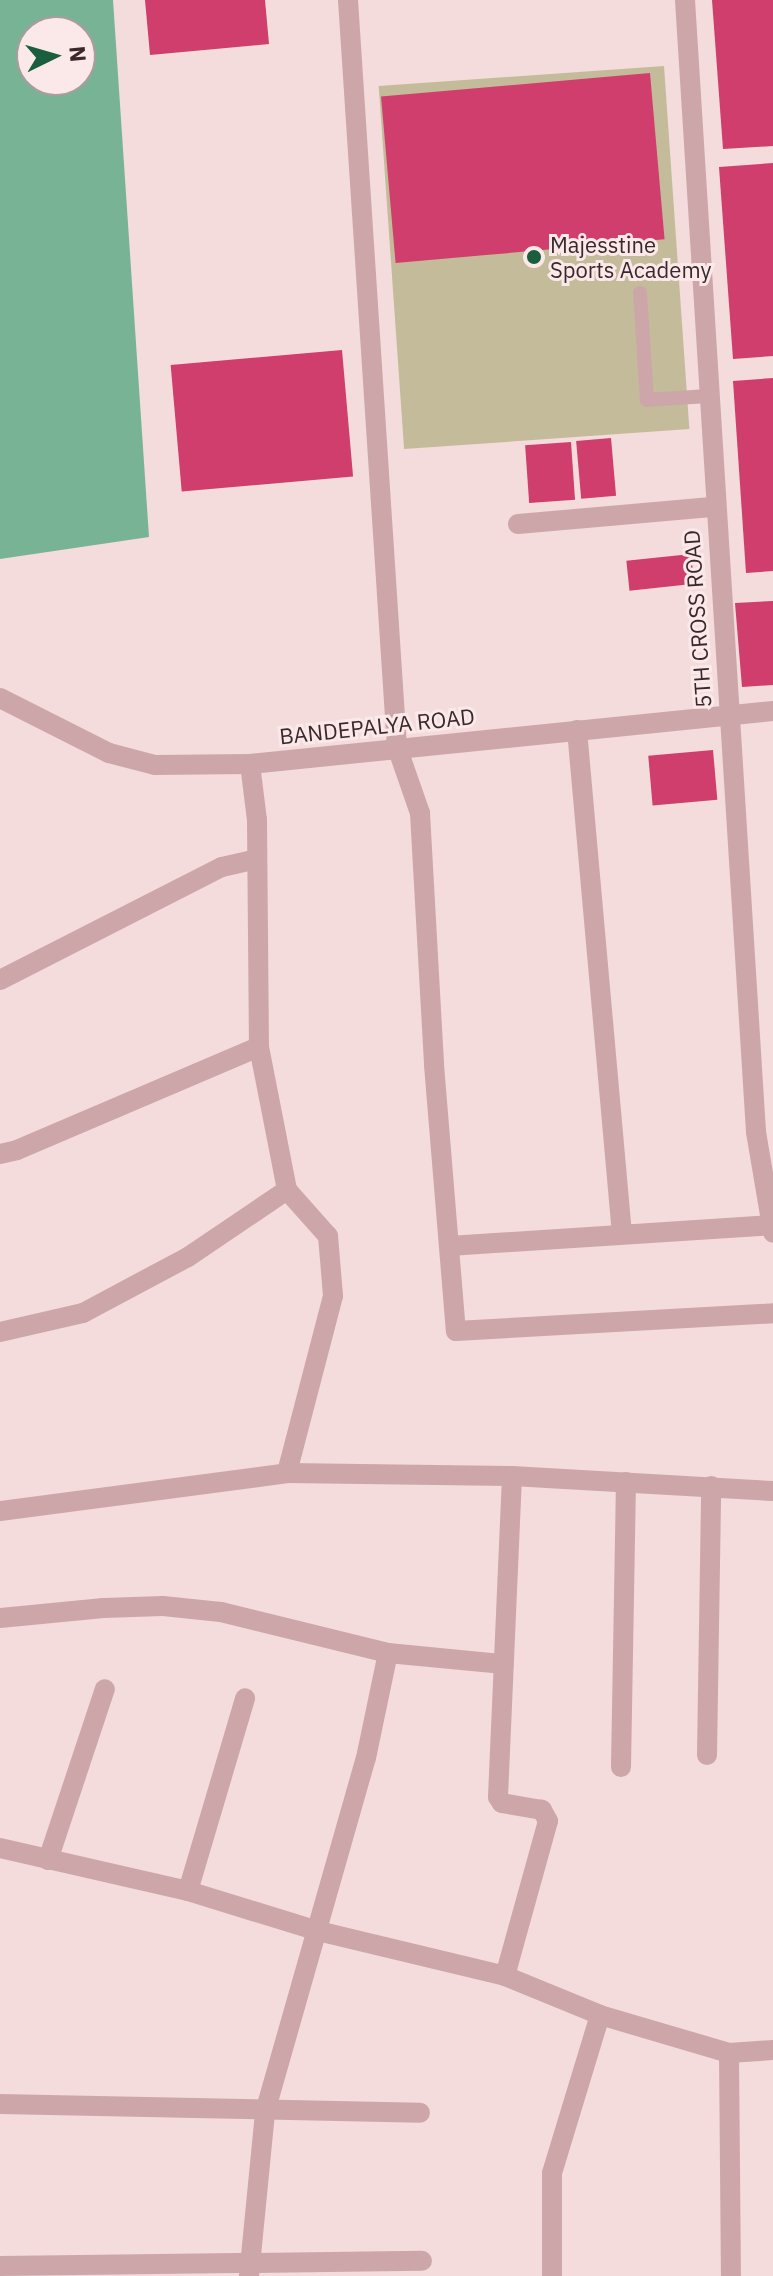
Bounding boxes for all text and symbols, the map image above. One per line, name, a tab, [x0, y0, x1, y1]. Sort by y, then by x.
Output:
north arrow	[16, 16, 96, 96]
text: N	[63, 45, 94, 63]
place label: Majesstine Sports Academy	[550, 231, 711, 282]
marker: Majesstine Sports Academy	[525, 248, 543, 266]
street label: 5TH CROSS ROAD	[678, 529, 716, 709]
street label: BANDEPALYA ROAD	[278, 703, 476, 749]

